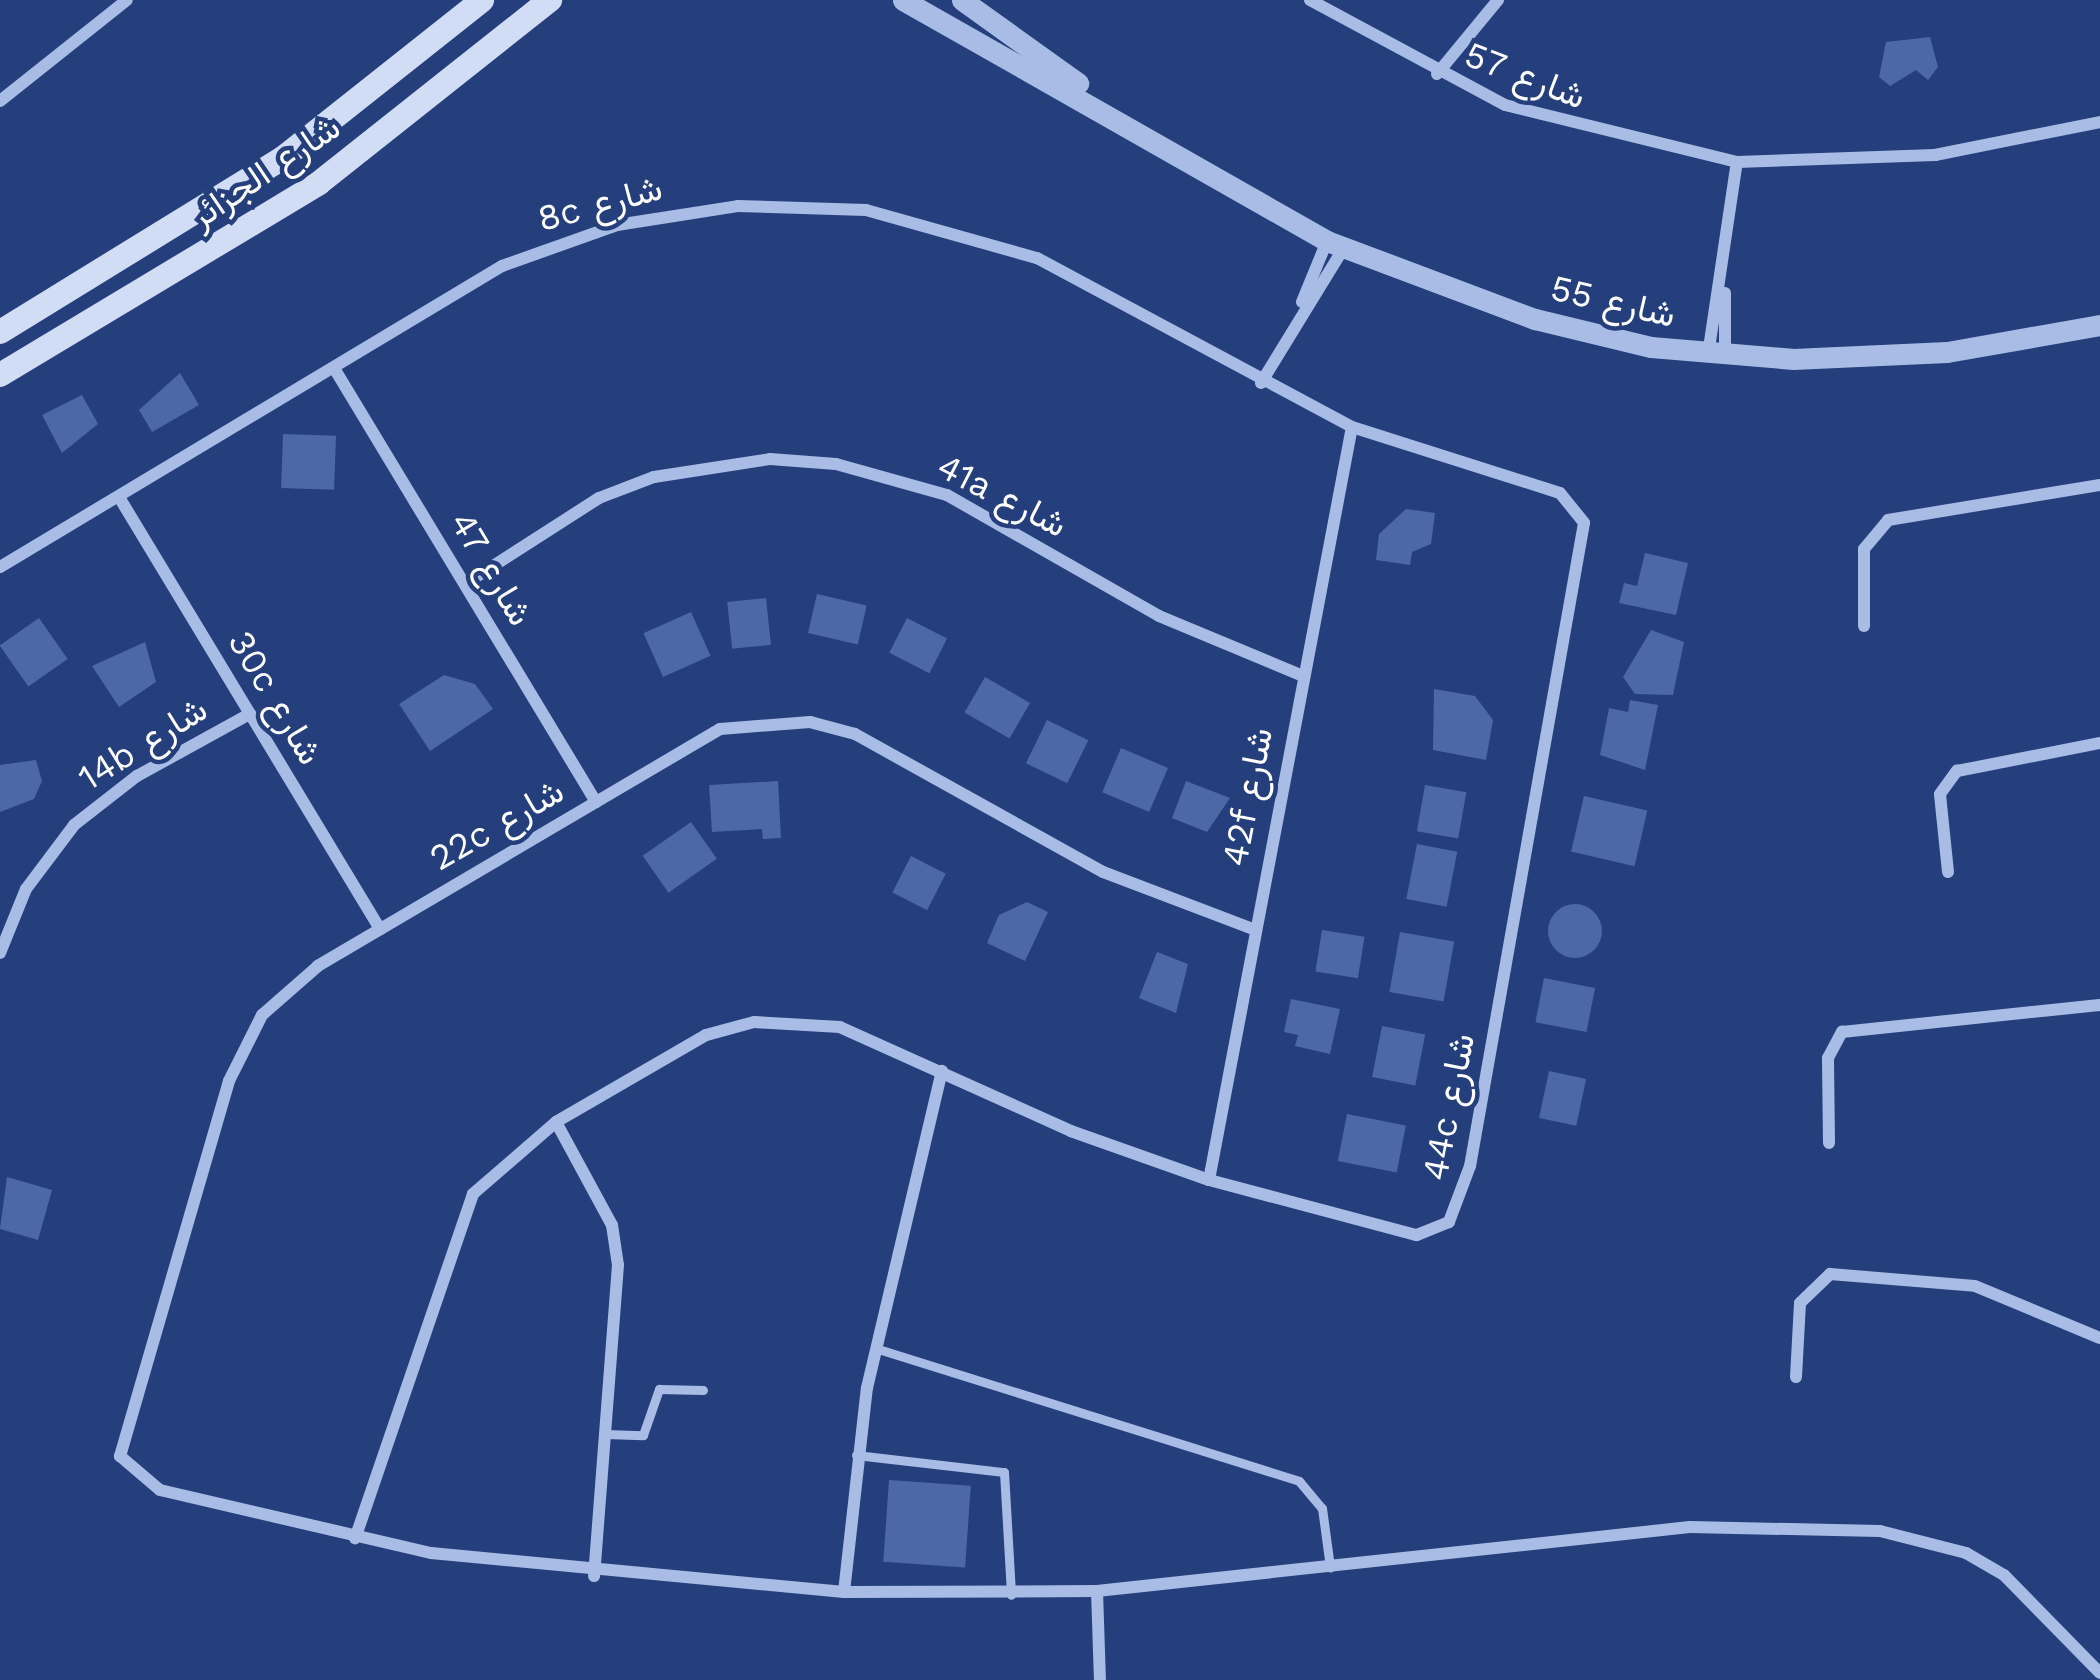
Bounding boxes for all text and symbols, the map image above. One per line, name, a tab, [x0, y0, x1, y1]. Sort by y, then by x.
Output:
street label: شارع 57	[1459, 33, 1591, 119]
street label: شارع الجزائر	[181, 106, 349, 238]
street label: 8c شارع	[533, 167, 667, 241]
street label: شارع 55	[1546, 267, 1680, 337]
street label: 41a شارع	[930, 445, 1074, 547]
street label: شارع 47	[440, 504, 542, 634]
street label: 30c شارع	[218, 623, 332, 773]
street label: 14b شارع	[71, 688, 215, 800]
street label: 42f شارع	[1213, 723, 1283, 871]
street label: 22c شارع	[423, 770, 571, 880]
street label: 44c شارع	[1414, 1030, 1484, 1184]

